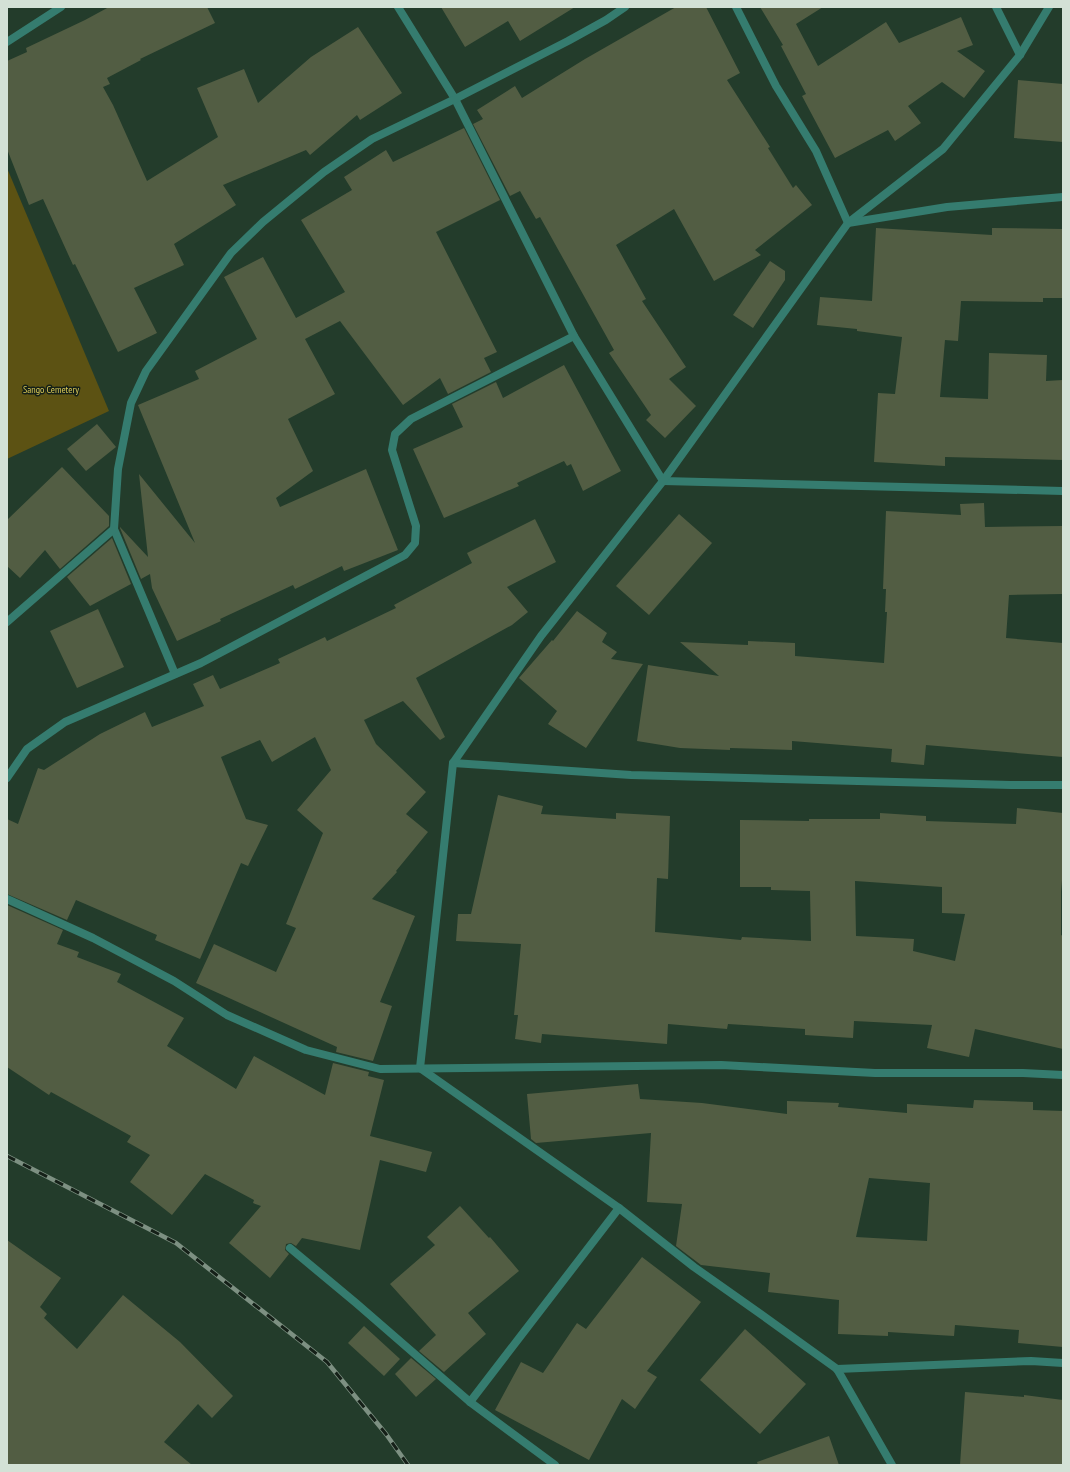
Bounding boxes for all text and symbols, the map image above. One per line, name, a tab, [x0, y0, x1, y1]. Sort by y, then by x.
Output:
park label: Sango Cemetery	[23, 383, 79, 396]

